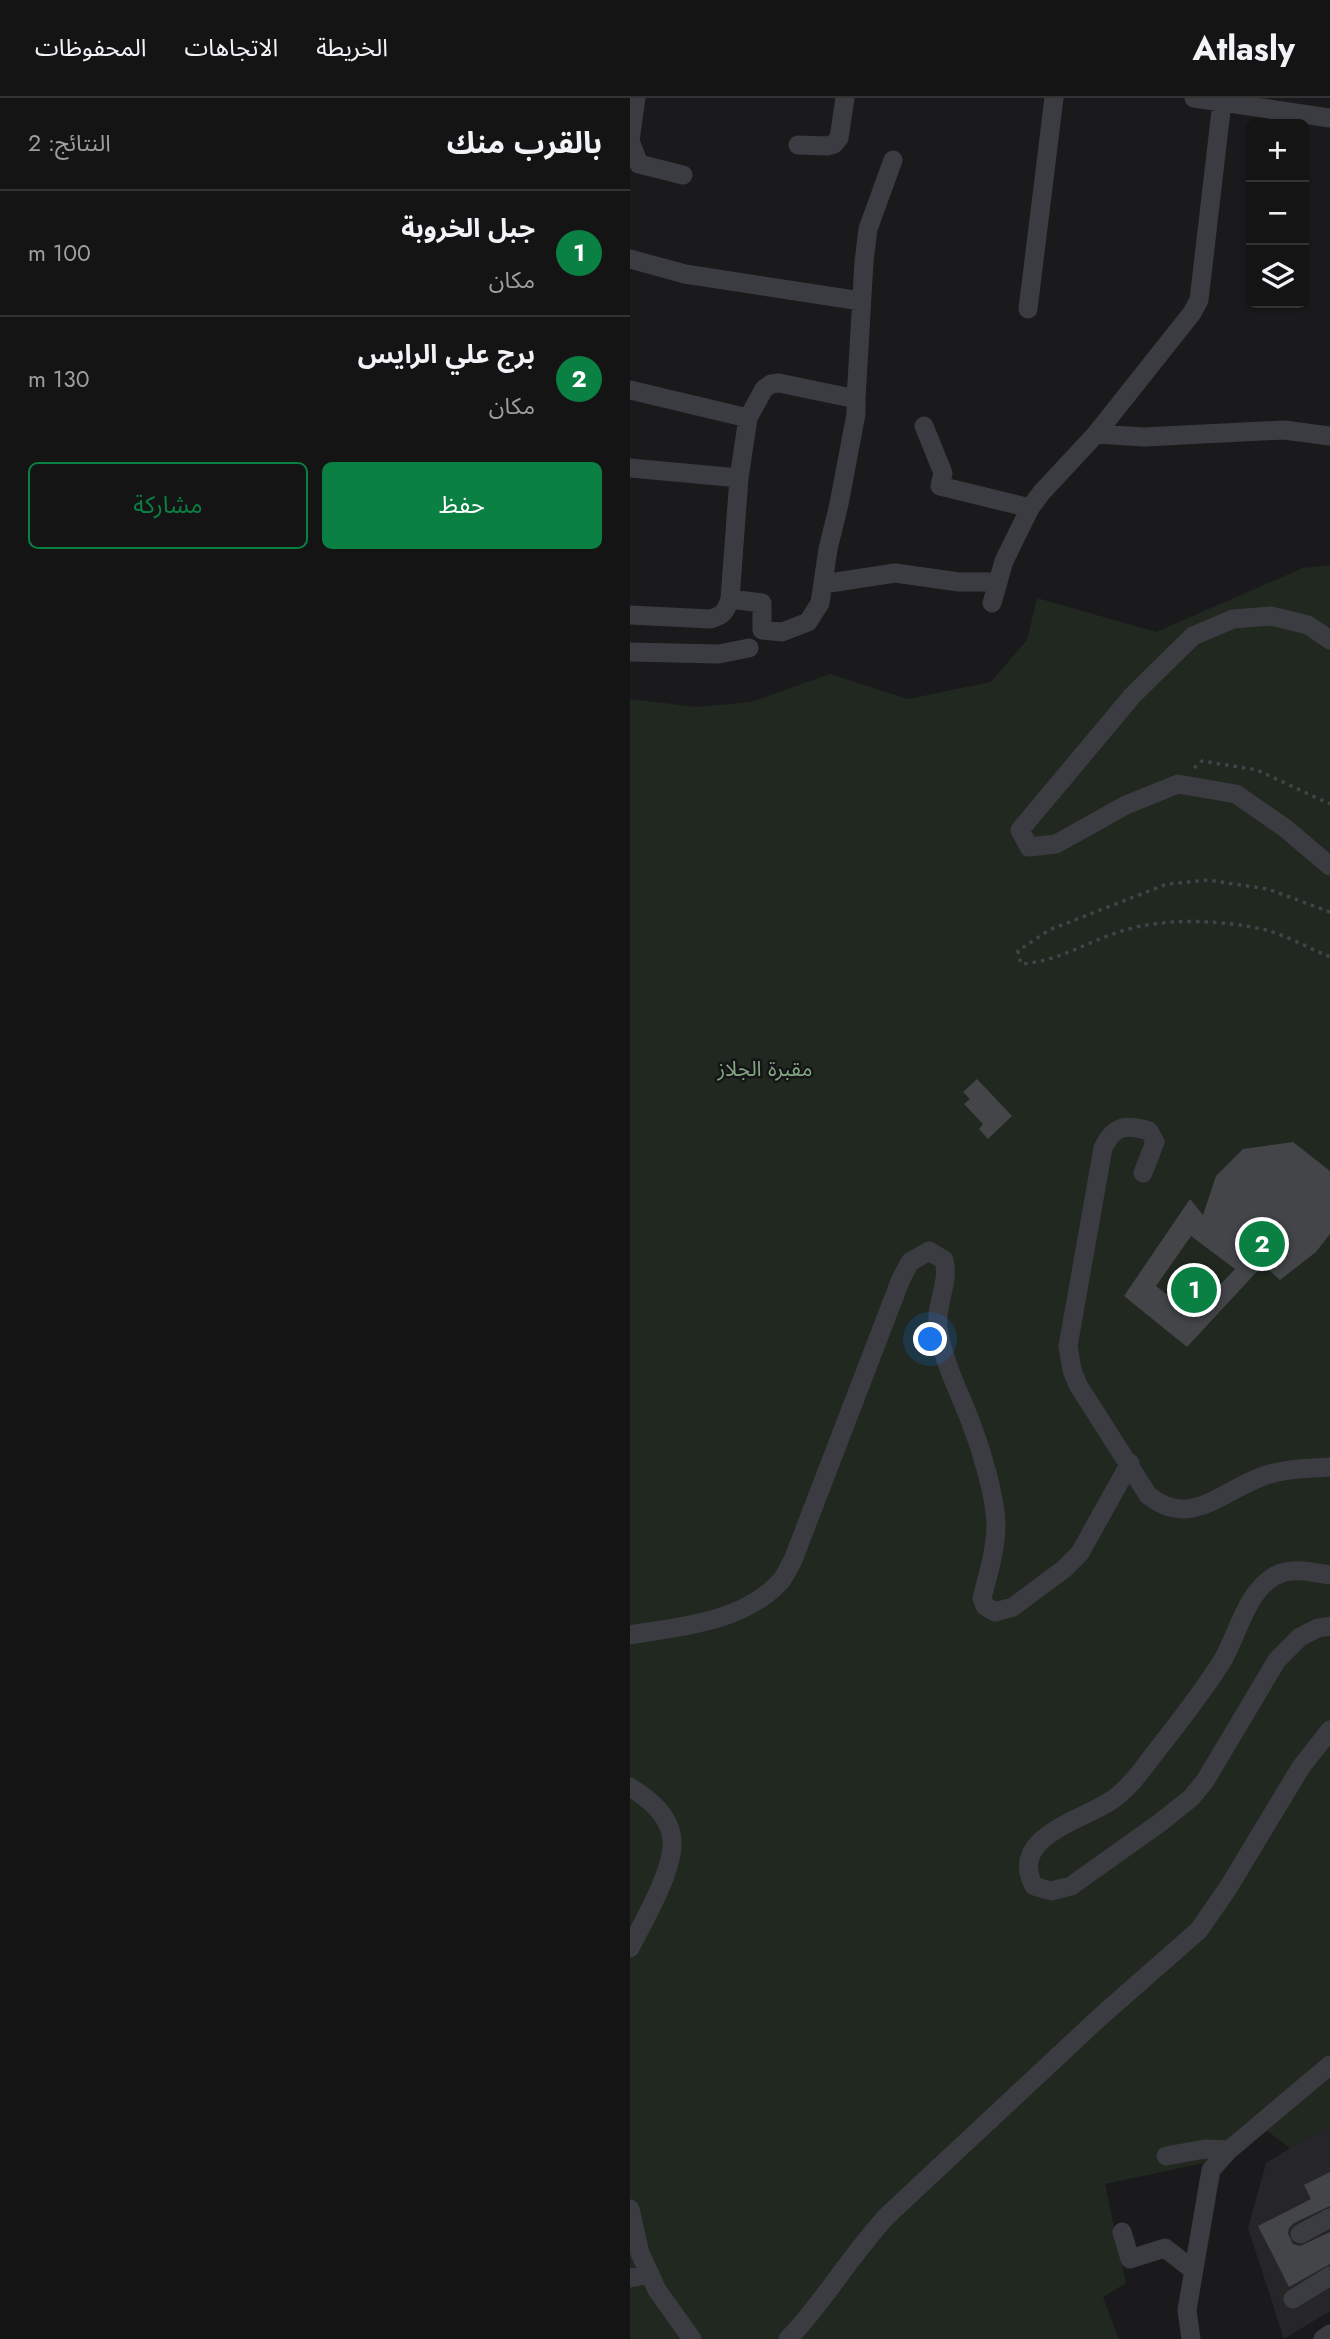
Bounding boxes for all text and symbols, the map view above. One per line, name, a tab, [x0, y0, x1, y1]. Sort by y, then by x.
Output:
text: Atlasly	[1192, 25, 1295, 72]
text: المحفوظات	[35, 30, 146, 65]
text: الاتجاهات	[184, 30, 278, 65]
text: الخريطة	[316, 30, 388, 65]
map controls	[1246, 119, 1309, 308]
button: +	[1246, 119, 1309, 182]
text: بالقرب منك	[447, 121, 602, 164]
text: النتائج: 2	[28, 126, 111, 160]
button: −	[1246, 182, 1309, 245]
text: جبل الخروبة	[401, 209, 535, 247]
text: 100 m	[28, 236, 91, 270]
text: 1	[573, 236, 585, 270]
button: layers	[1246, 245, 1309, 308]
text: مكان	[489, 263, 535, 297]
text: برج علي الرايس	[358, 335, 535, 373]
text: 130 m	[28, 362, 90, 396]
text: 2	[571, 362, 587, 396]
text: مكان	[489, 389, 535, 423]
button: مشاركة	[28, 462, 308, 549]
button: حفظ	[322, 462, 602, 549]
park label: مقبرة الجلاز	[716, 1054, 813, 1084]
pin: 2	[1239, 1218, 1285, 1270]
pin: 1	[1171, 1264, 1217, 1316]
your location	[913, 1322, 947, 1356]

